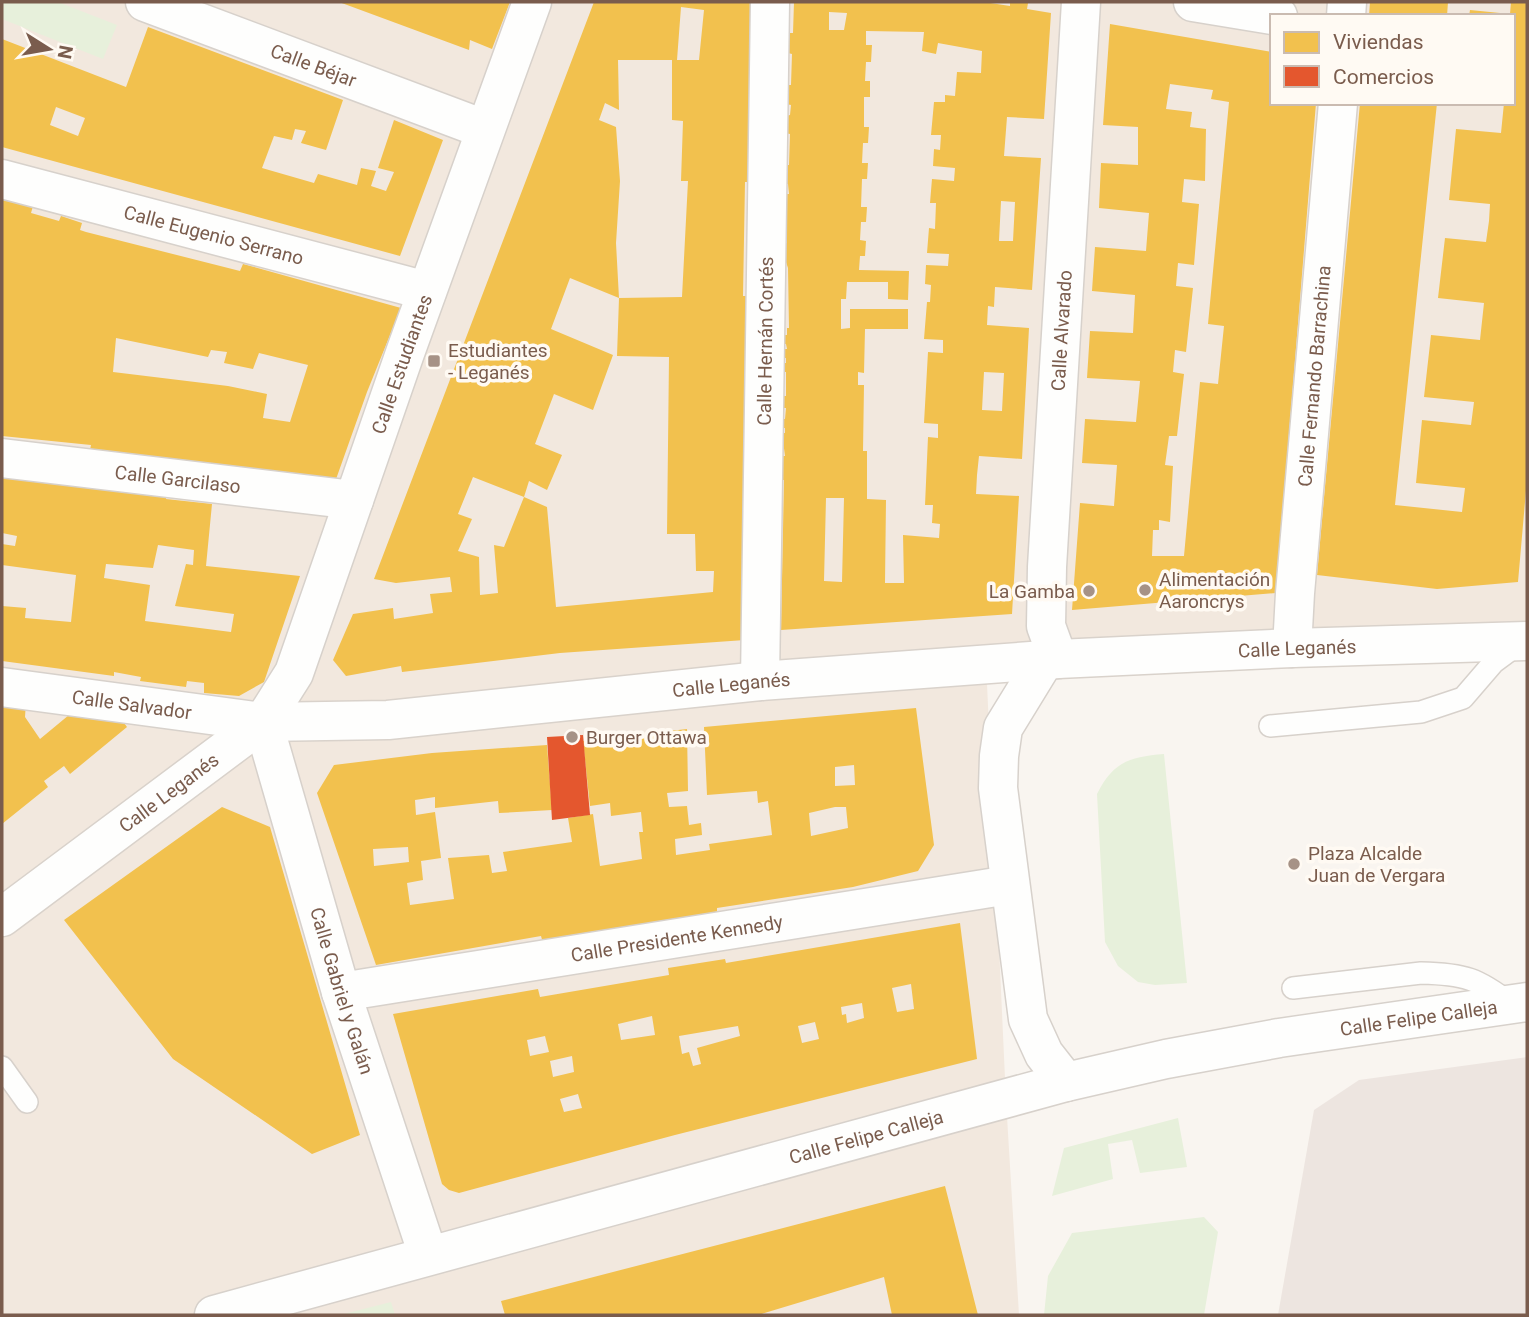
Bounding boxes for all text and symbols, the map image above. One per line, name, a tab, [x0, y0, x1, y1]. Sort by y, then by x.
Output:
north arrow	[14, 14, 84, 84]
legend	[1270, 14, 1515, 105]
text: Viviendas	[1333, 30, 1424, 54]
street label: Calle Béjar	[267, 39, 360, 92]
text: N	[53, 43, 78, 61]
text: Comercios	[1333, 65, 1434, 89]
street label: Calle Eugenio Serrano	[121, 200, 306, 269]
street label: Calle Hernán Cortés	[752, 256, 778, 426]
street label: Calle Fernando Barrachina	[1293, 264, 1335, 488]
street label: Calle Alvarado	[1046, 269, 1076, 392]
street label: Calle Estudiantes	[366, 291, 437, 437]
place label: Estudiantes - Leganés	[448, 339, 548, 384]
marker: Estudiantes - Leganés	[426, 353, 442, 369]
street label: Calle Garcilaso	[114, 460, 242, 498]
place label: Alimentación Aaroncrys	[1159, 568, 1270, 613]
place label: La Gamba	[989, 580, 1075, 603]
marker: Alimentación Aaroncrys	[1137, 582, 1153, 598]
marker: La Gamba	[1081, 583, 1097, 599]
street label: Calle Leganés	[1237, 635, 1357, 662]
street label: Calle Leganés	[671, 667, 791, 702]
street label: Calle Salvador	[71, 685, 194, 724]
place label: Burger Ottawa	[586, 726, 707, 749]
marker: Burger Ottawa	[564, 729, 580, 745]
street label: Calle Leganés	[114, 748, 223, 837]
place label: Plaza Alcalde Juan de Vergara	[1308, 842, 1445, 887]
marker: Plaza Alcalde Juan de Vergara	[1286, 856, 1302, 872]
street label: Calle Gabriel y Galán	[306, 904, 379, 1077]
street label: Calle Presidente Kennedy	[569, 910, 784, 967]
street label: Calle Felipe Calleja	[1338, 995, 1499, 1041]
street label: Calle Felipe Calleja	[786, 1105, 946, 1169]

